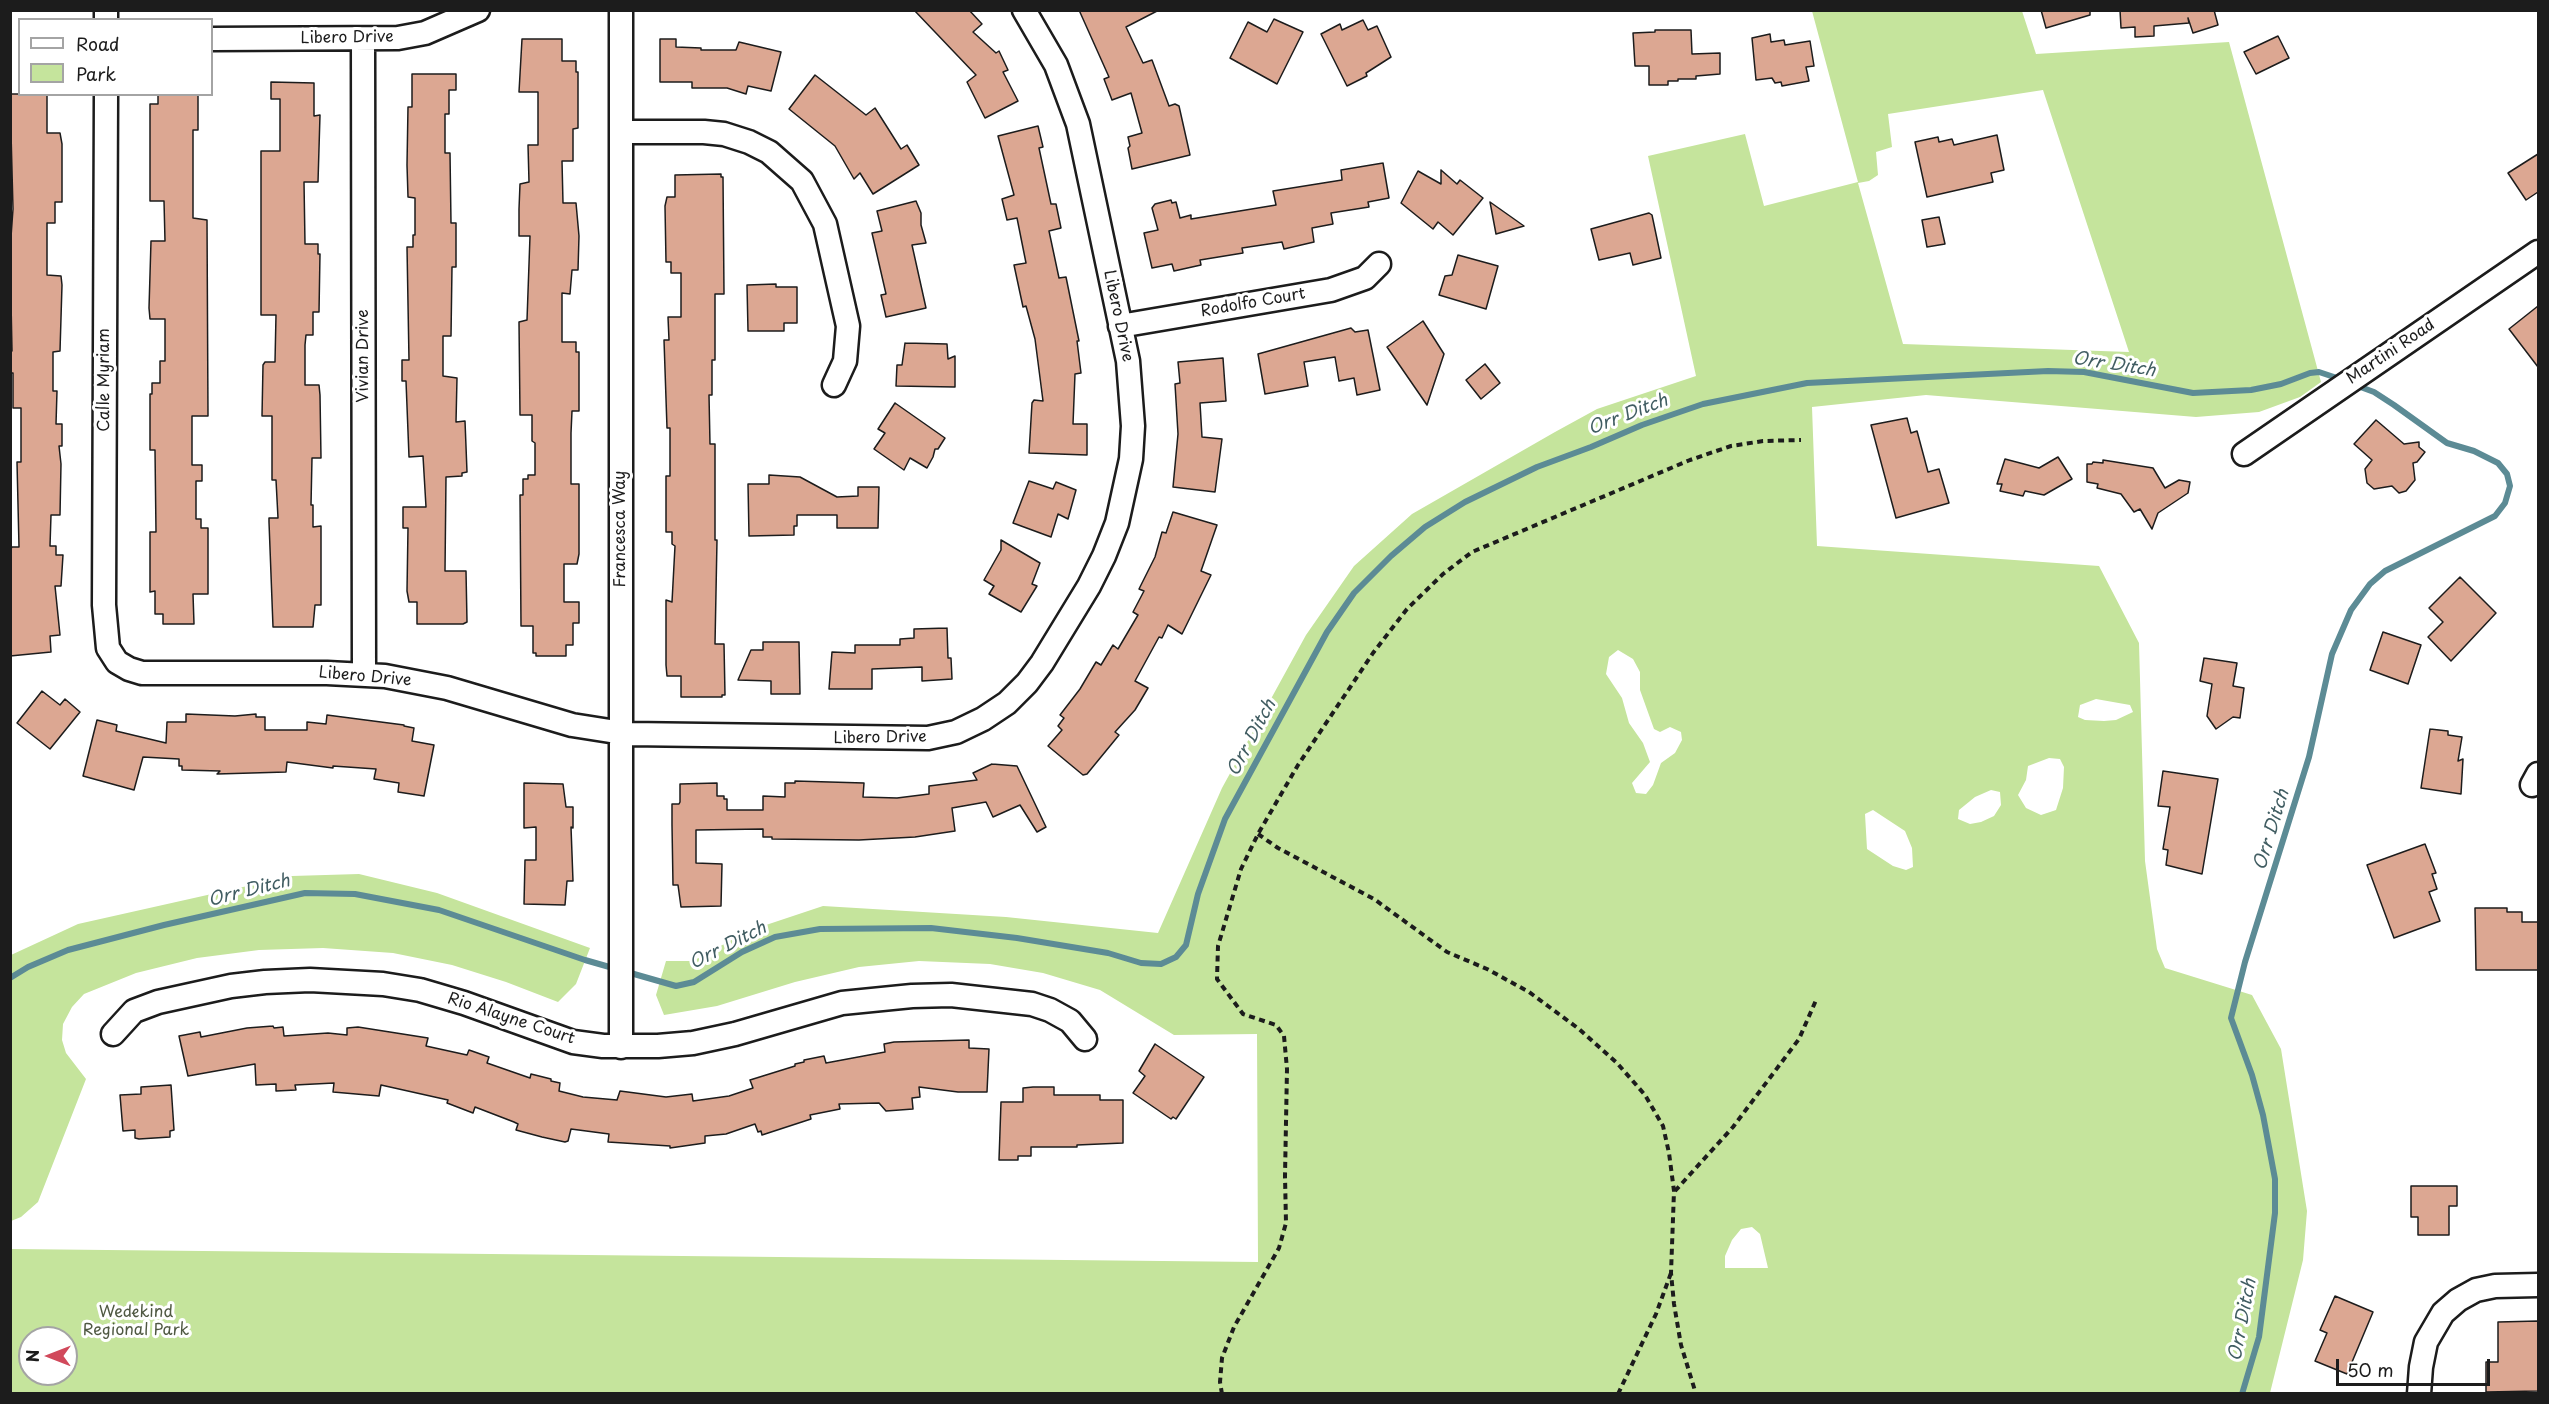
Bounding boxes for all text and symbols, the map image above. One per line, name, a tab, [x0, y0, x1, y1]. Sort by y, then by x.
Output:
legend	[18, 18, 213, 96]
street label: Libero Drive	[300, 28, 394, 48]
text: Road	[76, 30, 120, 57]
text: Park	[76, 60, 116, 87]
street label: Libero Drive	[1099, 268, 1137, 364]
street label: Rodolfo Court	[1199, 284, 1307, 322]
street label: Vivian Drive	[354, 309, 374, 403]
street label: Martini Road	[2343, 315, 2439, 389]
street label: Calle Myriam	[95, 328, 115, 432]
water label: Orr Ditch	[2071, 348, 2157, 382]
water label: Orr Ditch	[1585, 390, 1671, 440]
street label: Francesca Way	[611, 471, 631, 587]
street label: Libero Drive	[318, 663, 412, 691]
water label: Orr Ditch	[1223, 696, 1281, 780]
street label: Libero Drive	[833, 728, 927, 748]
water label: Orr Ditch	[2249, 787, 2295, 873]
water label: Orr Ditch	[206, 870, 292, 912]
water label: Orr Ditch	[686, 917, 770, 975]
street label: Rio Alayne Court	[445, 989, 577, 1049]
water label: Orr Ditch	[2224, 1277, 2262, 1363]
park label: Wedekind Regional Park	[83, 1303, 189, 1341]
north arrow	[18, 1326, 78, 1386]
scale bar	[2339, 1347, 2494, 1385]
text: N	[20, 1350, 44, 1362]
text: 50 m	[2347, 1356, 2394, 1383]

